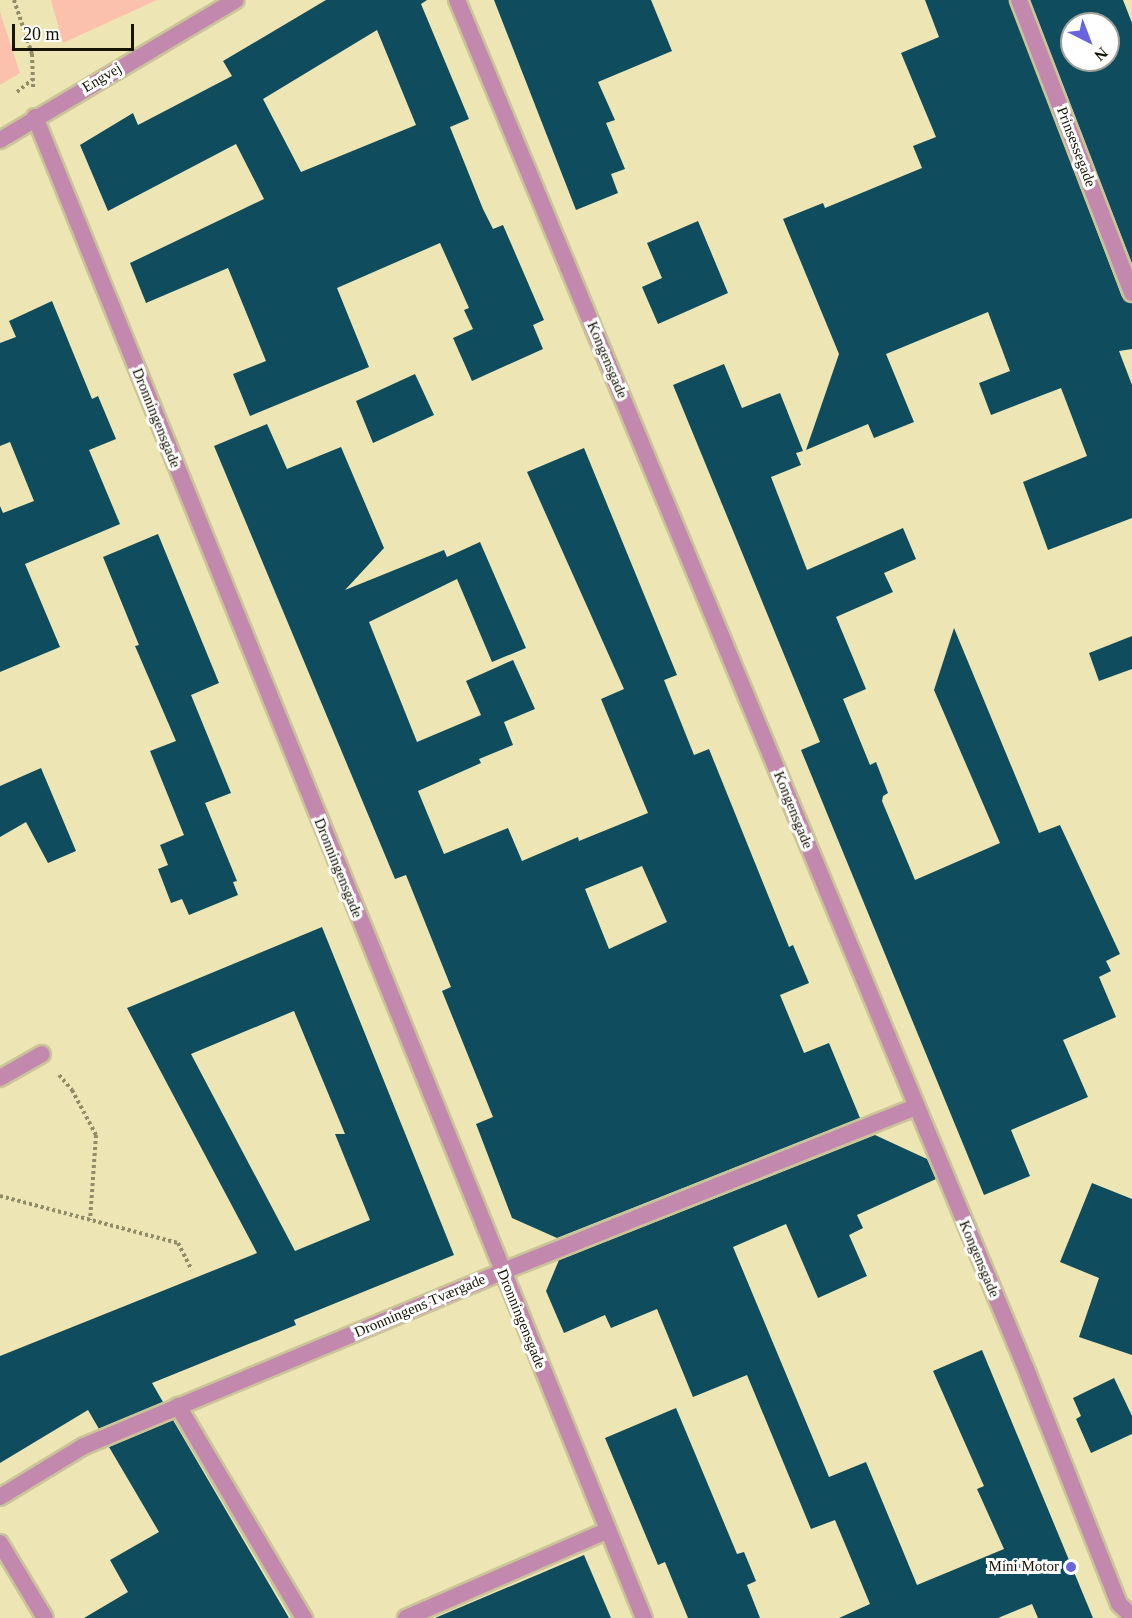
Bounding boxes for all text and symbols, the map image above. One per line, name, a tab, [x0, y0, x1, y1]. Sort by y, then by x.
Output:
scale bar	[15, 12, 136, 50]
north arrow	[1060, 12, 1120, 72]
text: 20 m	[23, 24, 60, 44]
text: N	[1091, 44, 1111, 64]
street label: Engvej	[79, 59, 125, 97]
street label: Prinsessegade	[1053, 104, 1099, 190]
street label: Kongensgade	[583, 319, 631, 401]
street label: Dronningensgade	[128, 366, 184, 470]
street label: Kongensgade	[769, 769, 817, 851]
street label: Dronningensgade	[310, 816, 366, 920]
street label: Kongensgade	[955, 1218, 1003, 1300]
street label: Dronningensgade	[493, 1267, 549, 1371]
street label: Dronningens Tværgade	[352, 1270, 488, 1342]
place label: Mini Motor	[989, 1558, 1059, 1576]
marker: Mini Motor	[1064, 1560, 1078, 1574]

